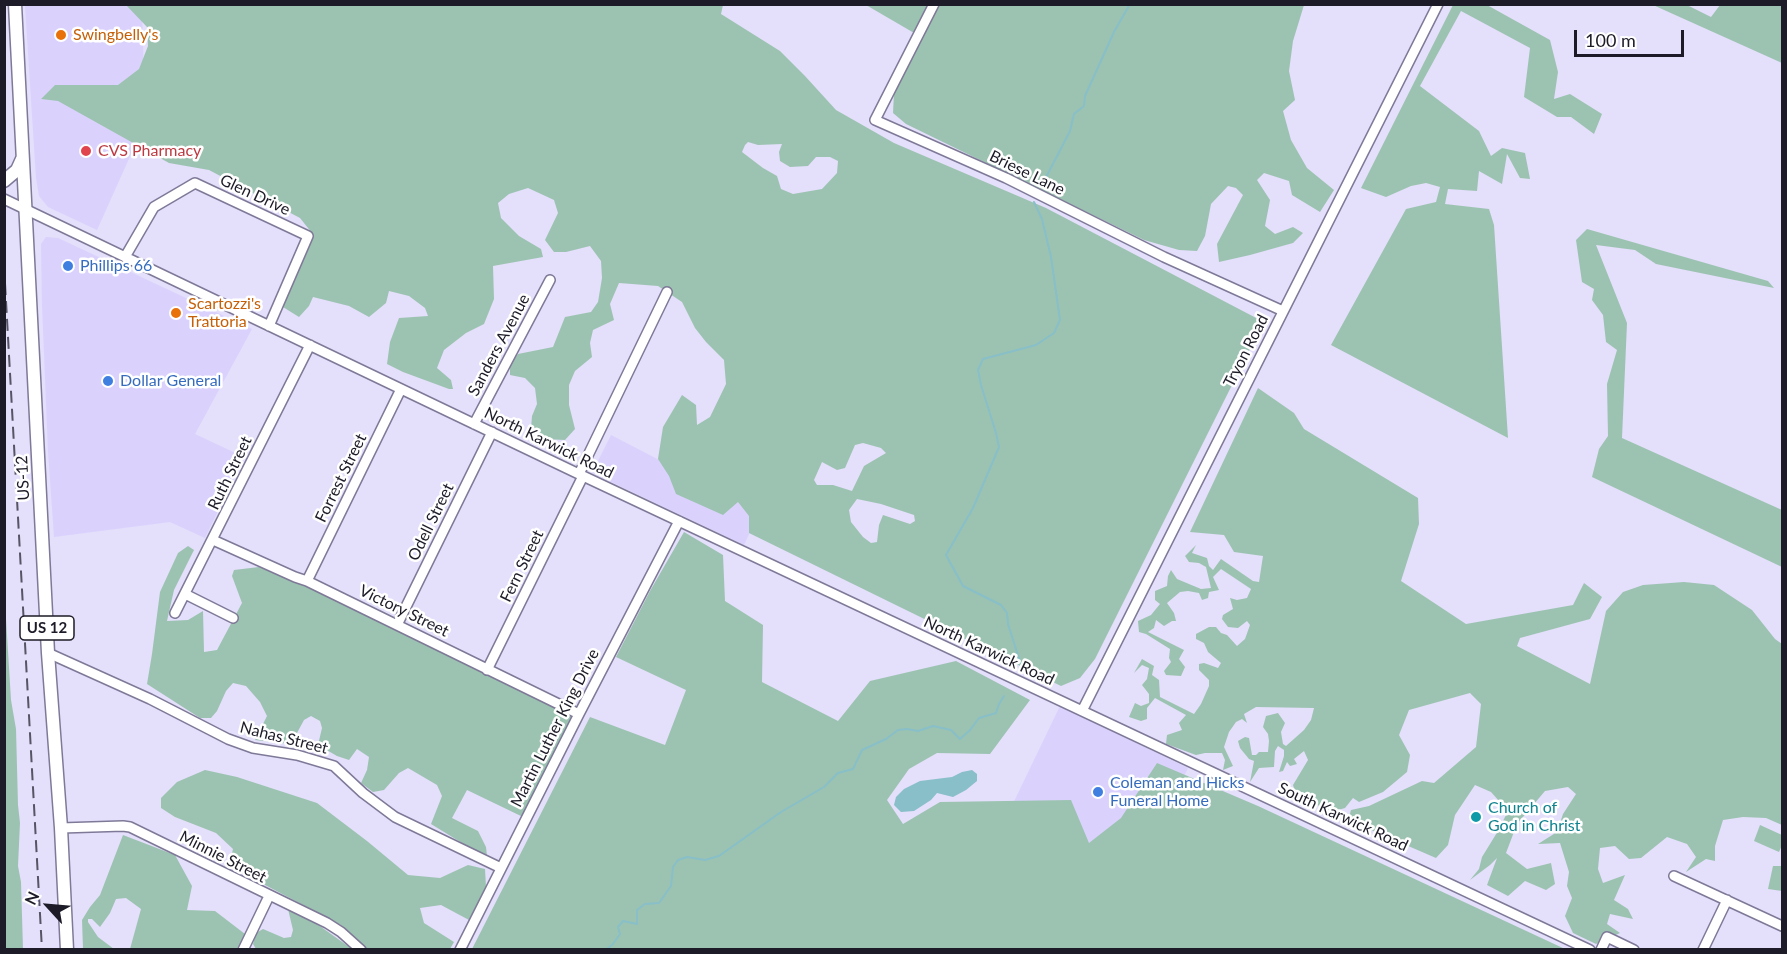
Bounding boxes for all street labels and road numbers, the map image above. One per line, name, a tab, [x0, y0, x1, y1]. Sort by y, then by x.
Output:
street label: Briese Lane	[986, 147, 1068, 199]
street label: Glen Drive	[217, 170, 293, 220]
street label: Sanders Avenue	[464, 291, 534, 399]
street label: Tryon Road	[1219, 311, 1273, 391]
street label: North Karwick Road	[481, 403, 617, 483]
street label: Forrest Street	[311, 431, 371, 525]
street label: Ruth Street	[204, 433, 256, 513]
street label: US-12	[12, 455, 34, 501]
street label: Odell Street	[404, 480, 458, 564]
street label: Fern Street	[496, 527, 548, 605]
street label: Victory Street	[356, 581, 452, 641]
street label: North Karwick Road	[921, 612, 1057, 690]
road number: US 12	[20, 616, 74, 640]
street label: Martin Luther King Drive	[507, 646, 603, 810]
street label: Nahas Street	[238, 718, 330, 758]
street label: South Karwick Road	[1275, 778, 1411, 856]
street label: Minnie Street	[176, 827, 270, 887]

